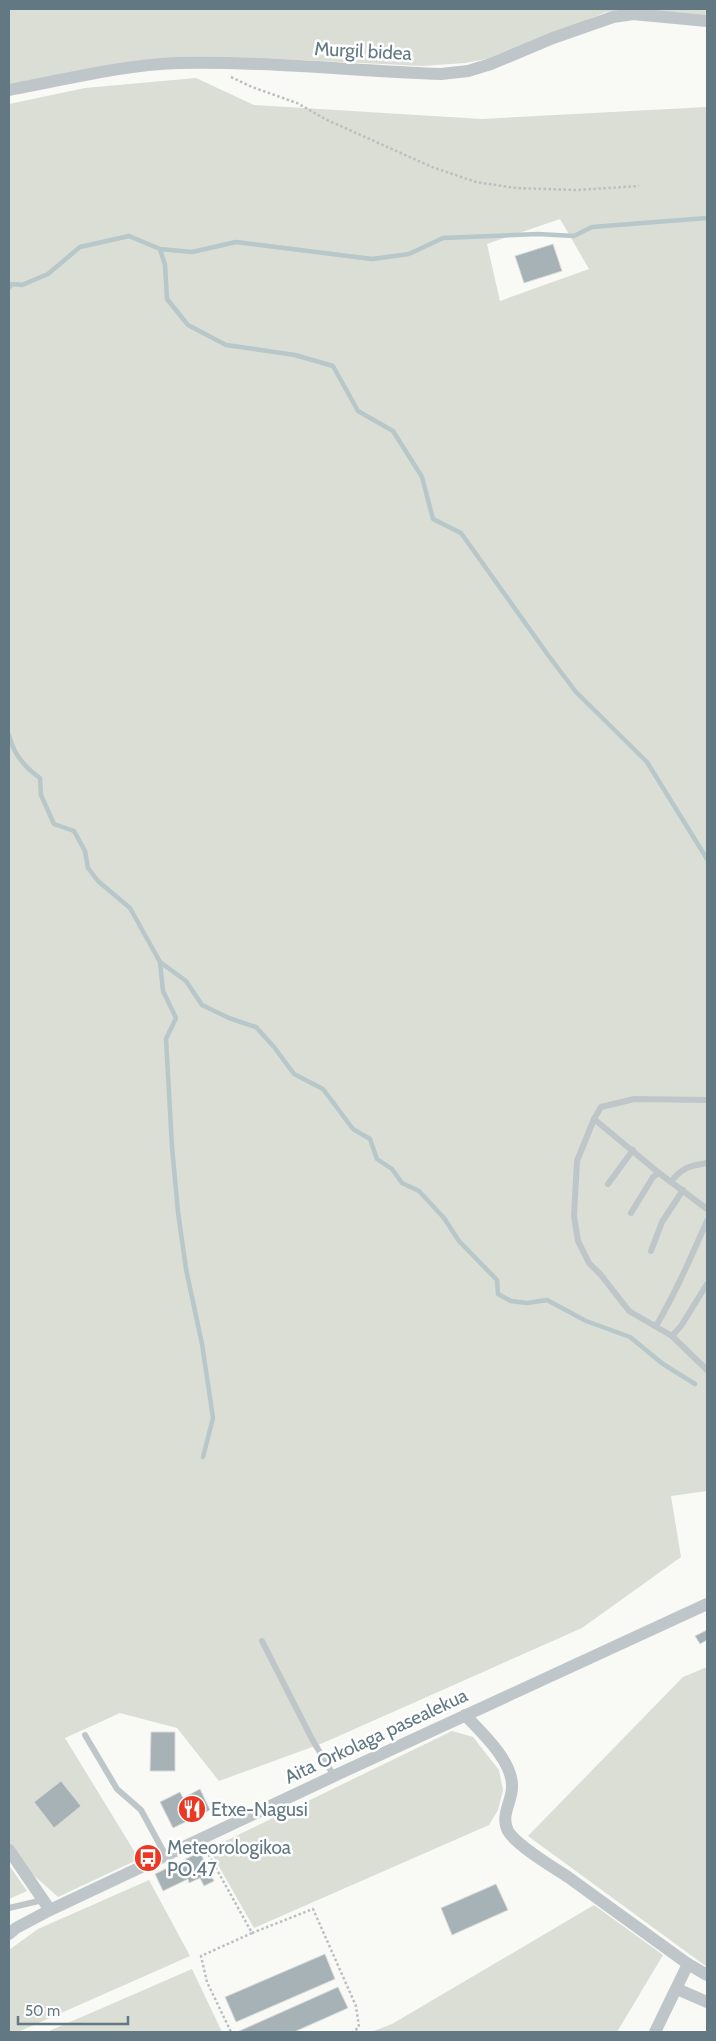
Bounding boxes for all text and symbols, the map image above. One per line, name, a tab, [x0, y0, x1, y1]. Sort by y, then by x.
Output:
street label: Murgil bidea	[314, 37, 412, 65]
street label: Aita Orkolaga pasealekua	[281, 1683, 471, 1789]
restaurant icon: Etxe-Nagusi	[177, 1794, 207, 1824]
place label: Etxe-Nagusi	[211, 1798, 308, 1821]
place label: Meteorologikoa PO.47	[167, 1836, 291, 1881]
bus stop icon: Meteorologikoa PO.47	[133, 1843, 163, 1873]
scale bar	[18, 1994, 128, 2026]
text: 50 m	[25, 2002, 60, 2020]

